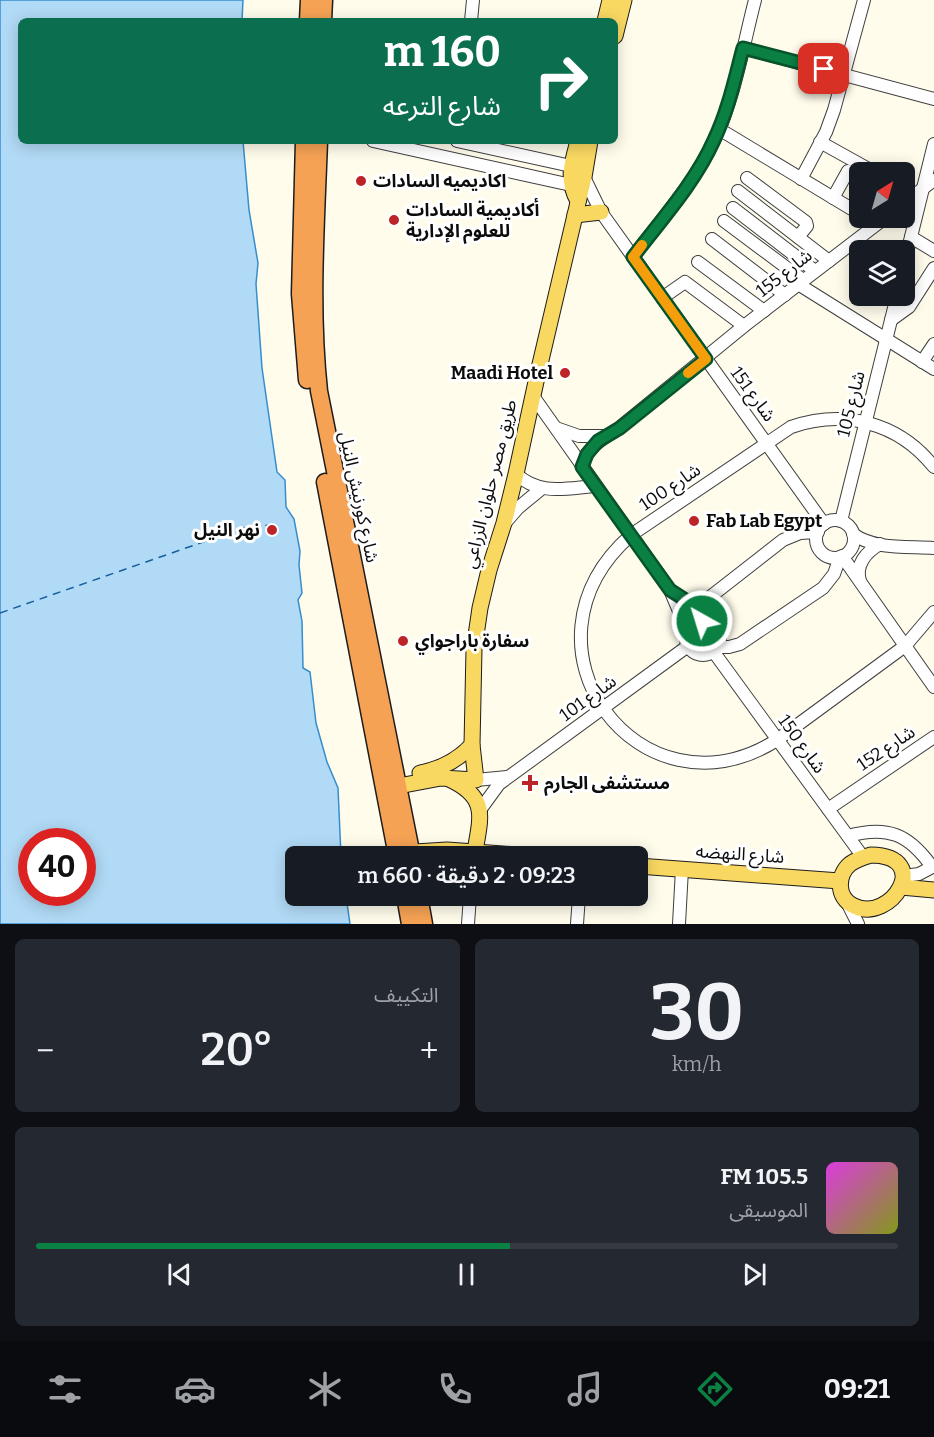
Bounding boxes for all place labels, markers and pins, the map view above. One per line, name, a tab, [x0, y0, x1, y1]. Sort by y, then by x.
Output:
pin	[798, 43, 849, 94]
place label: اكاديميه السادات	[373, 170, 506, 192]
marker: اكاديميه السادات	[354, 174, 368, 188]
place label: أكاديمية السادات للعلوم الإدارية	[406, 197, 539, 244]
marker: أكاديمية السادات للعلوم الإدارية	[387, 213, 401, 227]
place label: Maadi Hotel	[451, 362, 553, 384]
marker: Maadi Hotel	[558, 366, 572, 380]
place label: Fab Lab Egypt	[706, 510, 822, 532]
marker: Fab Lab Egypt	[687, 514, 701, 528]
place label: نهر النيل	[194, 519, 260, 541]
marker: نهر النيل	[265, 523, 279, 537]
place label: سفارة باراجواي	[415, 630, 529, 655]
marker: سفارة باراجواي	[396, 634, 410, 648]
place label: مستشفى الجارم	[544, 772, 670, 796]
marker: مستشفى الجارم	[521, 774, 539, 792]

